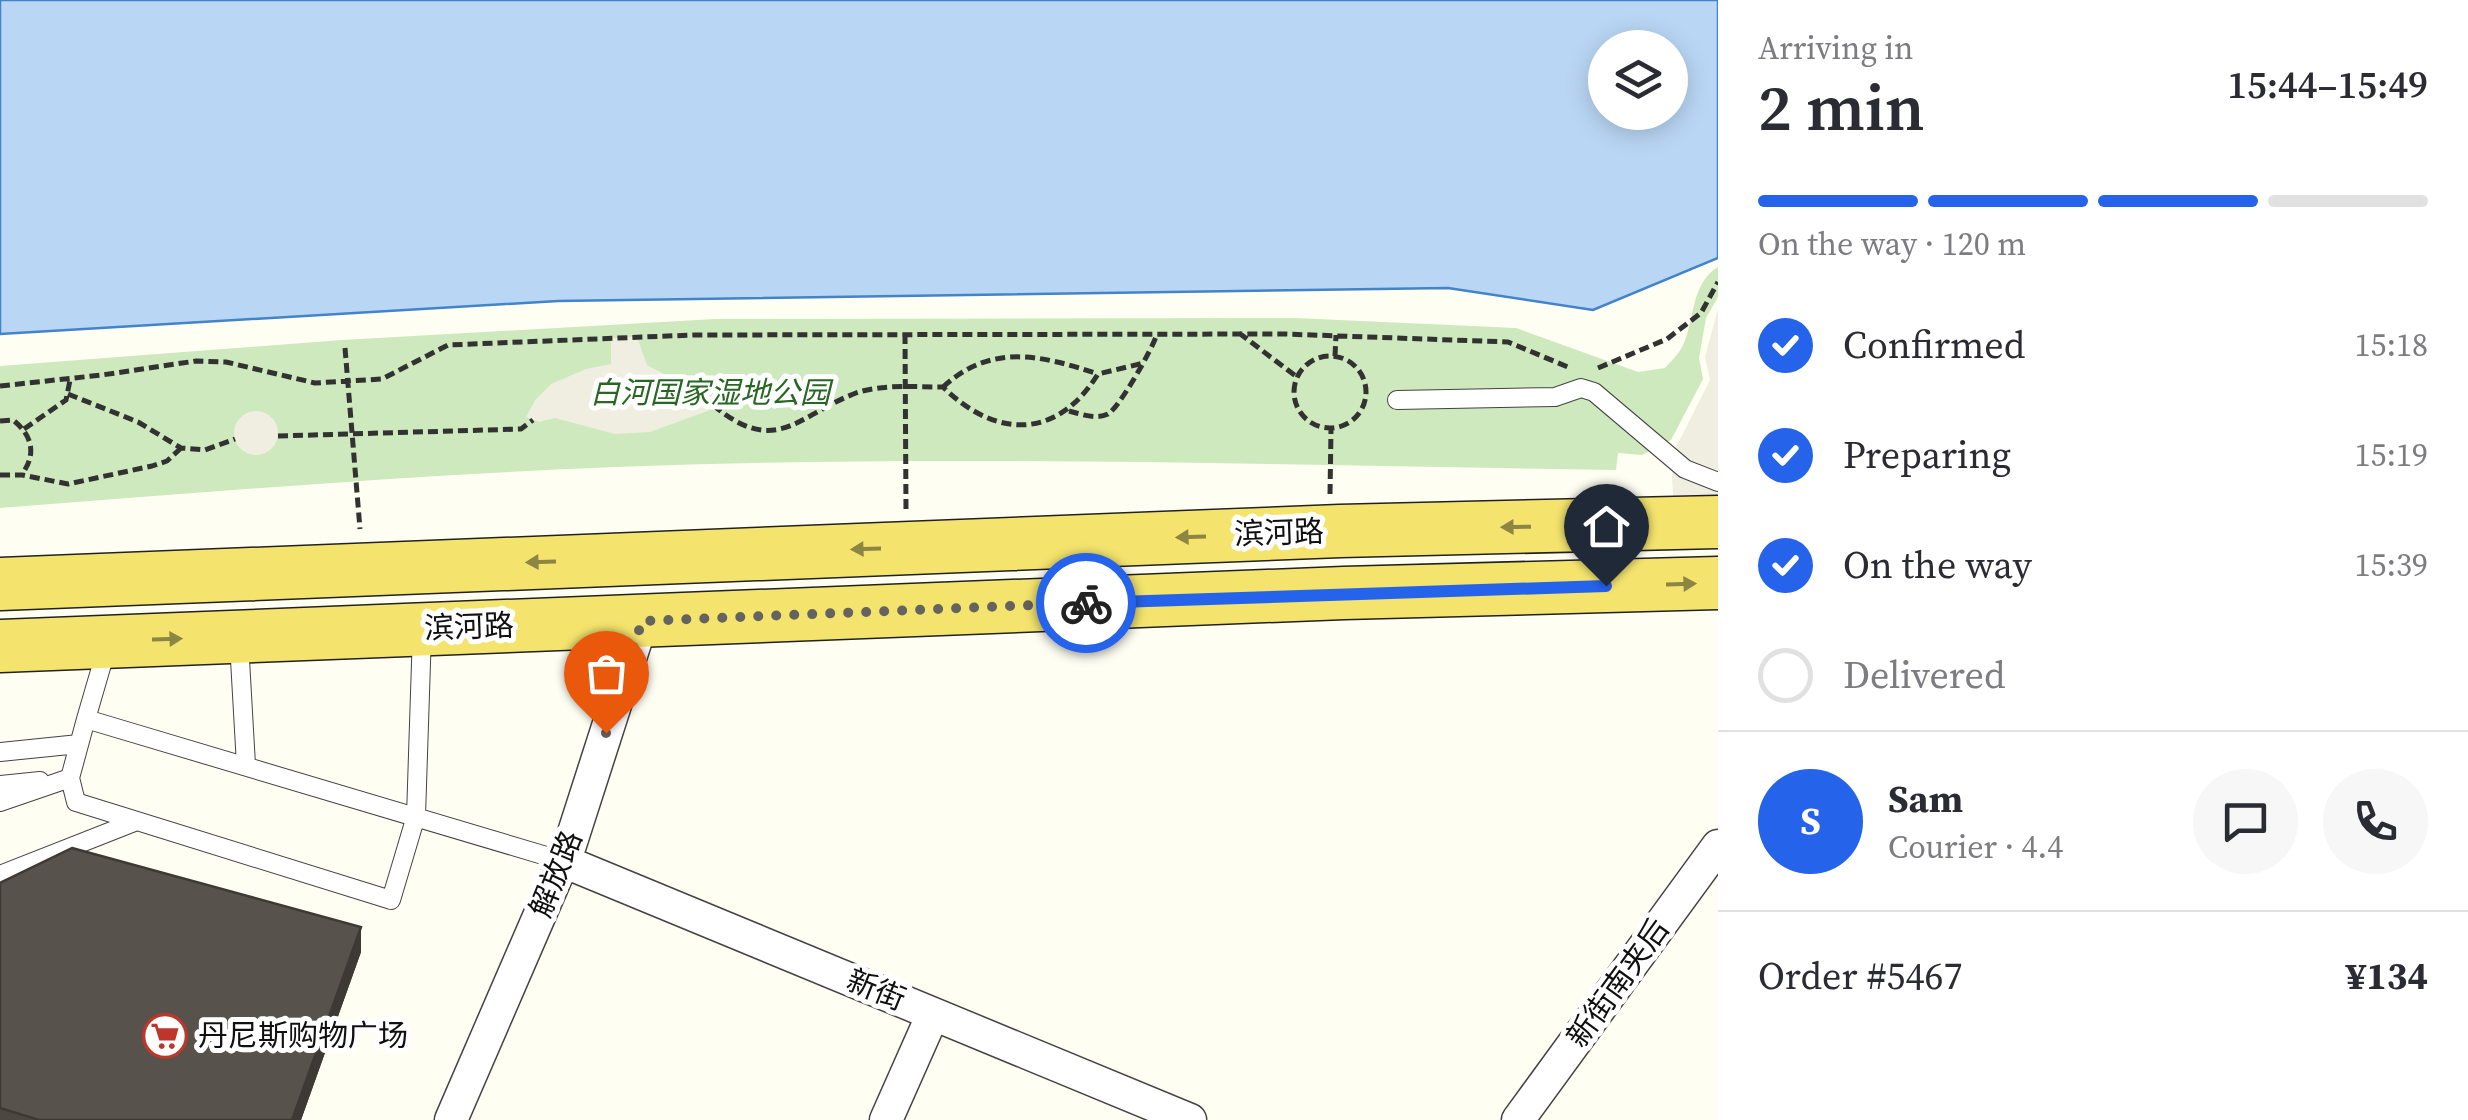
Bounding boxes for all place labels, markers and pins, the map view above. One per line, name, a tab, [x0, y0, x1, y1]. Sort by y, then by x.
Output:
pin	[1564, 484, 1649, 587]
pin	[564, 631, 649, 734]
supermarket icon: 丹尼斯购物广场	[142, 1013, 188, 1059]
place label: 丹尼斯购物广场	[198, 1015, 408, 1056]

